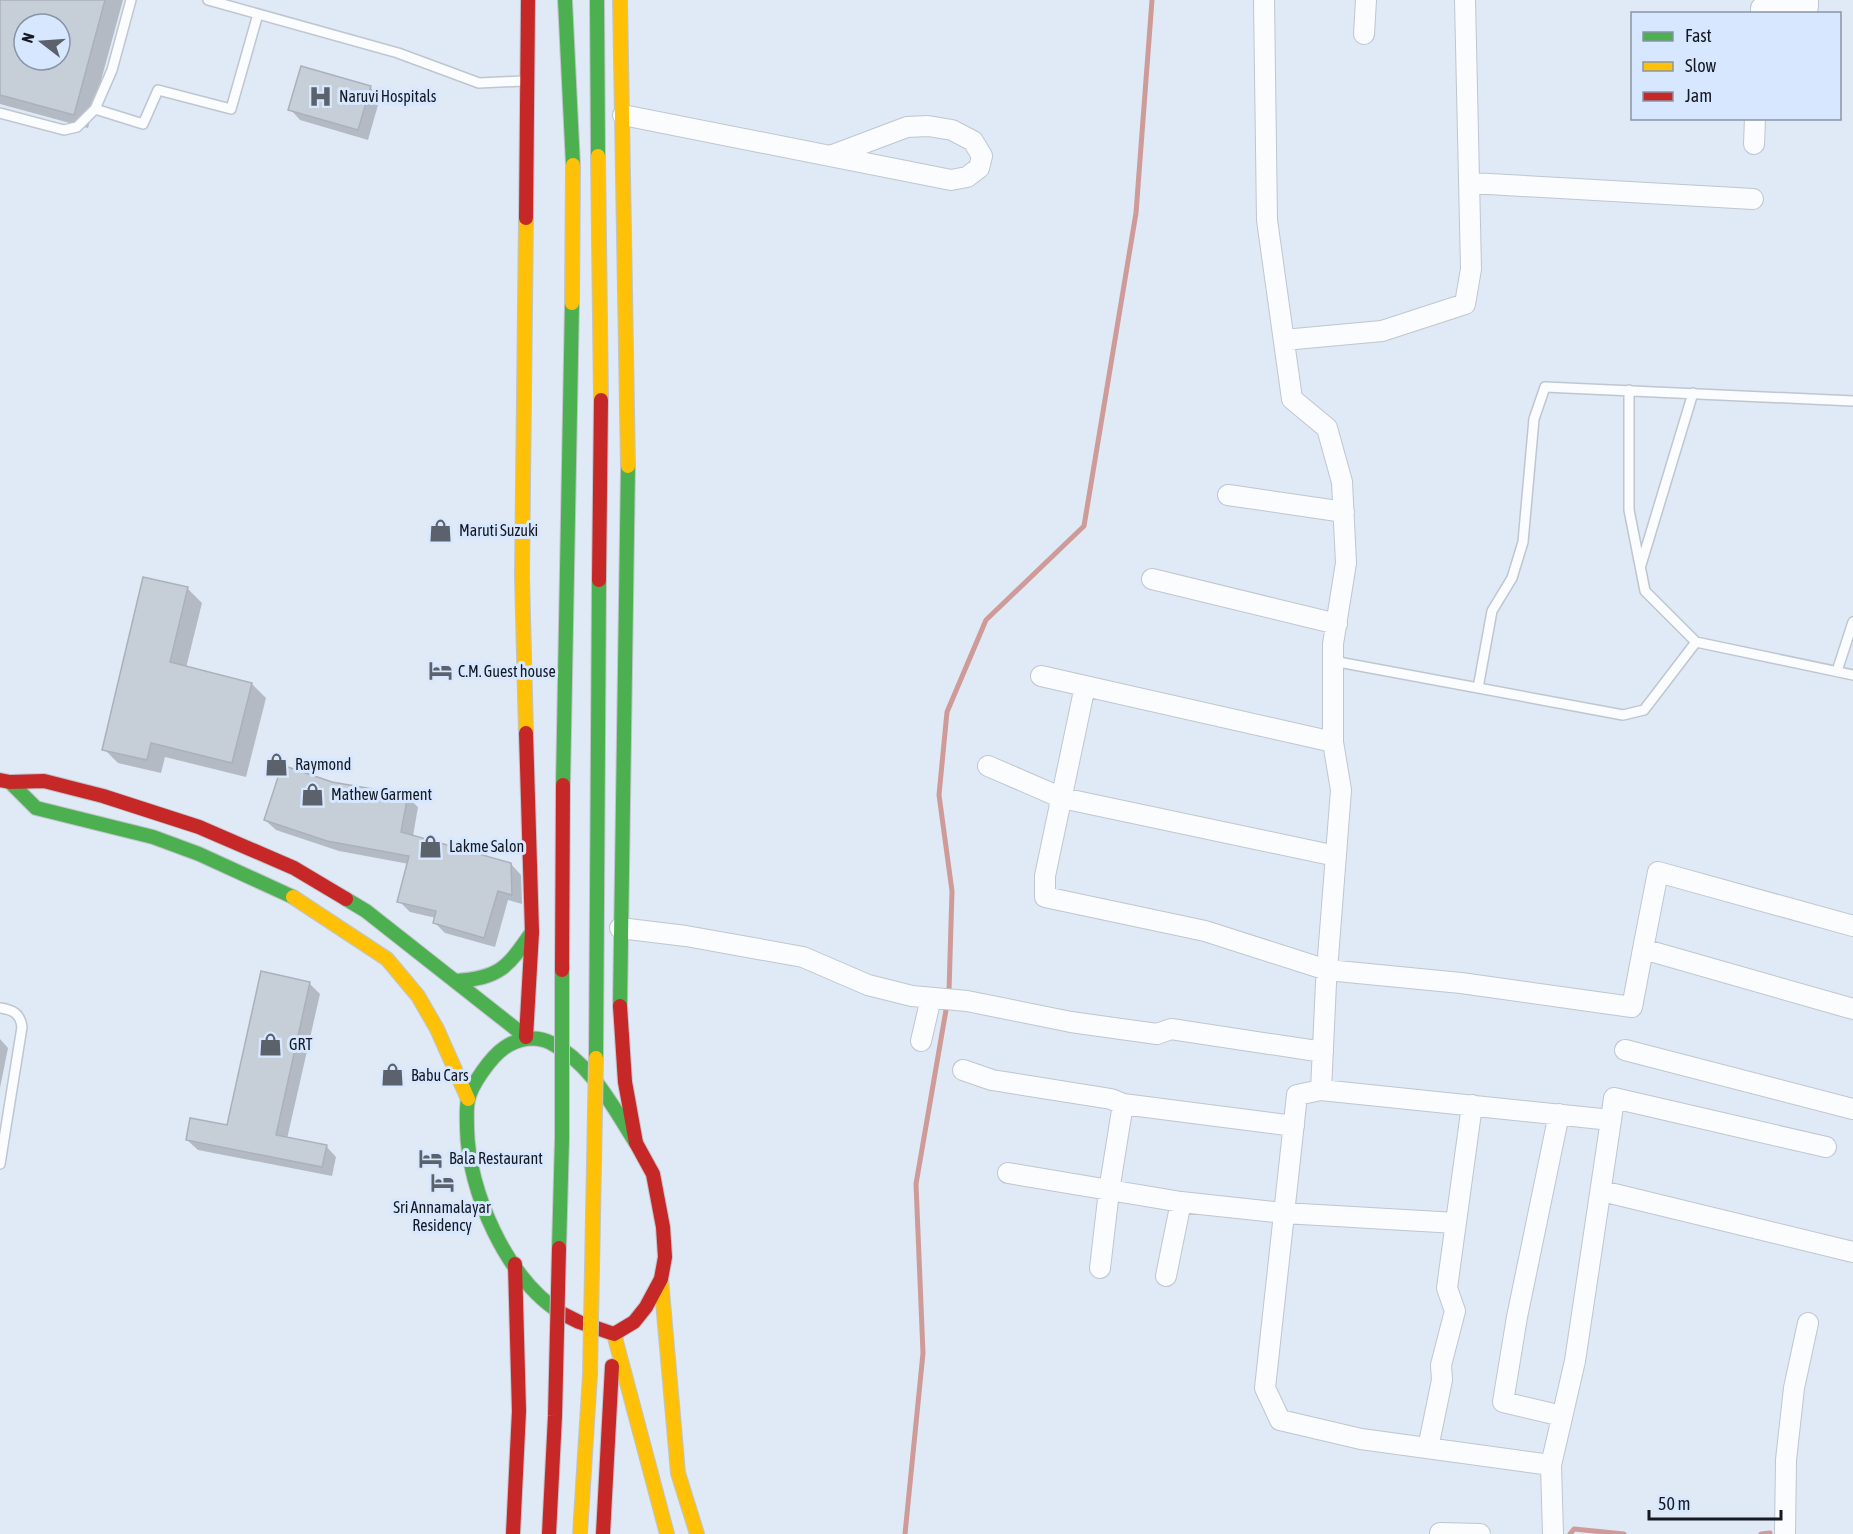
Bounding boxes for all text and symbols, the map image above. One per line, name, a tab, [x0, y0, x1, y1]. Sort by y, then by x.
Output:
north arrow	[12, 12, 72, 72]
legend	[1631, 12, 1841, 120]
text: Fast	[1685, 25, 1712, 46]
text: N	[18, 30, 38, 45]
text: Slow	[1685, 55, 1716, 76]
hospital icon: Naruvi Hospitals	[308, 83, 334, 109]
text: Jam	[1685, 85, 1712, 106]
place label: Naruvi Hospitals	[339, 87, 437, 106]
shop icon: Maruti Suzuki	[428, 517, 454, 543]
place label: Maruti Suzuki	[459, 521, 538, 539]
hotel icon: C.M. Guest house	[427, 658, 453, 684]
place label: C.M. Guest house	[458, 662, 556, 680]
shop icon: Raymond	[264, 751, 290, 777]
place label: Raymond	[295, 755, 351, 774]
shop icon: Mathew Garment	[300, 781, 326, 807]
place label: Mathew Garment	[331, 785, 433, 803]
shop icon: Lakme Salon	[418, 833, 444, 859]
place label: Lakme Salon	[449, 837, 524, 855]
shop icon: GRT	[258, 1031, 284, 1057]
place label: GRT	[289, 1035, 313, 1053]
shop icon: Babu Cars	[380, 1062, 406, 1088]
place label: Babu Cars	[411, 1066, 469, 1084]
hotel icon: Bala Restaurant	[418, 1145, 444, 1171]
place label: Bala Restaurant	[449, 1149, 543, 1167]
hotel icon: Sri Annamalayar Residency	[429, 1169, 455, 1195]
place label: Sri Annamalayar Residency	[393, 1198, 491, 1235]
scale bar	[1649, 1483, 1781, 1521]
text: 50 m	[1658, 1493, 1690, 1514]

